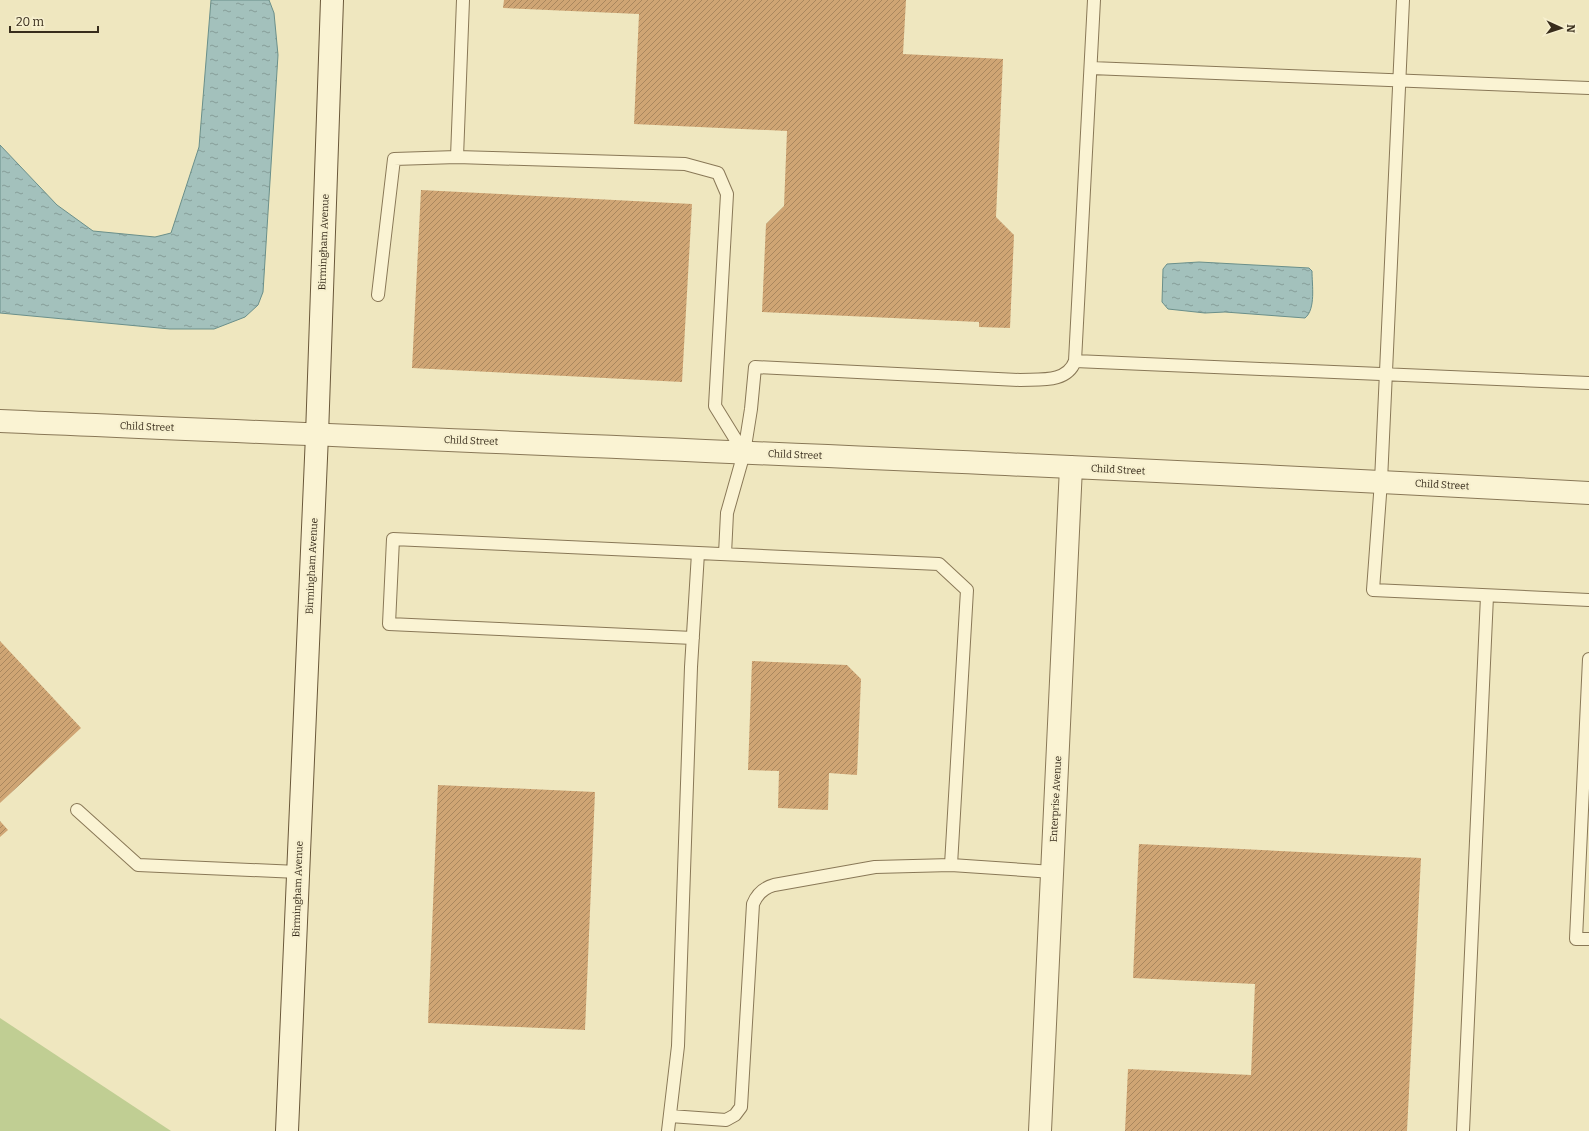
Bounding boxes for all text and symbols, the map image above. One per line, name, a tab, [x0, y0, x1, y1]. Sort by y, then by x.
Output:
scale bar	[10, 8, 98, 34]
north arrow	[1541, 8, 1581, 48]
text: 20 m	[16, 15, 45, 29]
text: N	[1564, 24, 1577, 34]
street label: Birmingham Avenue	[316, 194, 332, 290]
street label: Child Street	[120, 420, 175, 434]
street label: Child Street	[444, 434, 499, 448]
street label: Child Street	[768, 448, 823, 462]
street label: Child Street	[1091, 463, 1146, 477]
street label: Child Street	[1415, 478, 1470, 492]
street label: Birmingham Avenue	[303, 518, 321, 614]
street label: Enterprise Avenue	[1048, 756, 1064, 842]
street label: Birmingham Avenue	[290, 841, 306, 937]

